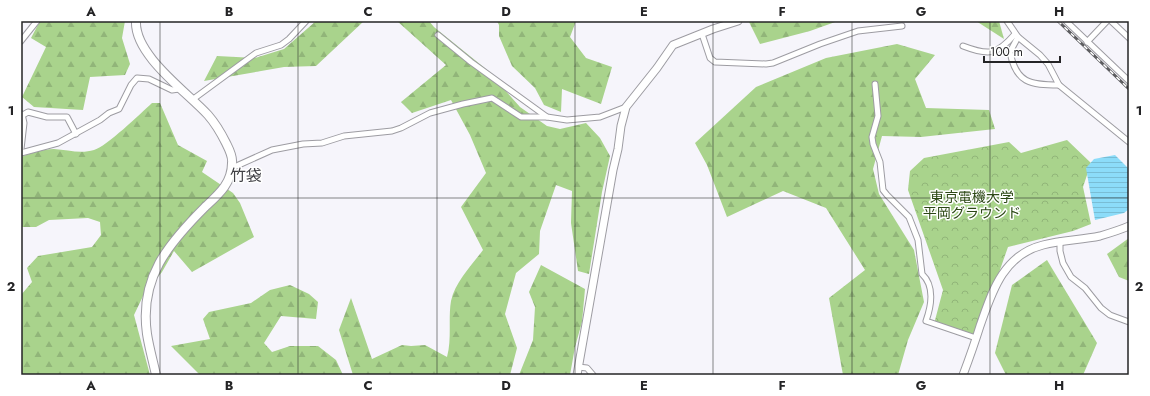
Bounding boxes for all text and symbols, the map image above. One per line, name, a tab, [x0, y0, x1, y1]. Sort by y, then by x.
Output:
text: A	[85, 2, 96, 21]
text: B	[225, 2, 234, 21]
text: C	[363, 2, 373, 21]
text: D	[501, 2, 511, 21]
text: E	[640, 2, 648, 21]
text: F	[778, 2, 786, 21]
text: G	[916, 2, 927, 21]
text: H	[1054, 2, 1064, 21]
scale bar	[984, 38, 1060, 64]
text: 100 m	[990, 43, 1023, 61]
text: 1	[8, 101, 14, 120]
text: 1	[1136, 101, 1142, 120]
district label: 竹袋	[230, 164, 262, 187]
park label: 東京電機大学 平岡グラウンド	[923, 187, 1021, 223]
text: 2	[7, 277, 15, 296]
text: 2	[1135, 277, 1143, 296]
text: A	[85, 376, 96, 395]
text: B	[225, 376, 234, 395]
text: C	[363, 376, 373, 395]
text: D	[501, 376, 511, 395]
text: E	[640, 376, 648, 395]
text: F	[778, 376, 786, 395]
text: G	[916, 376, 927, 395]
text: H	[1054, 376, 1064, 395]

